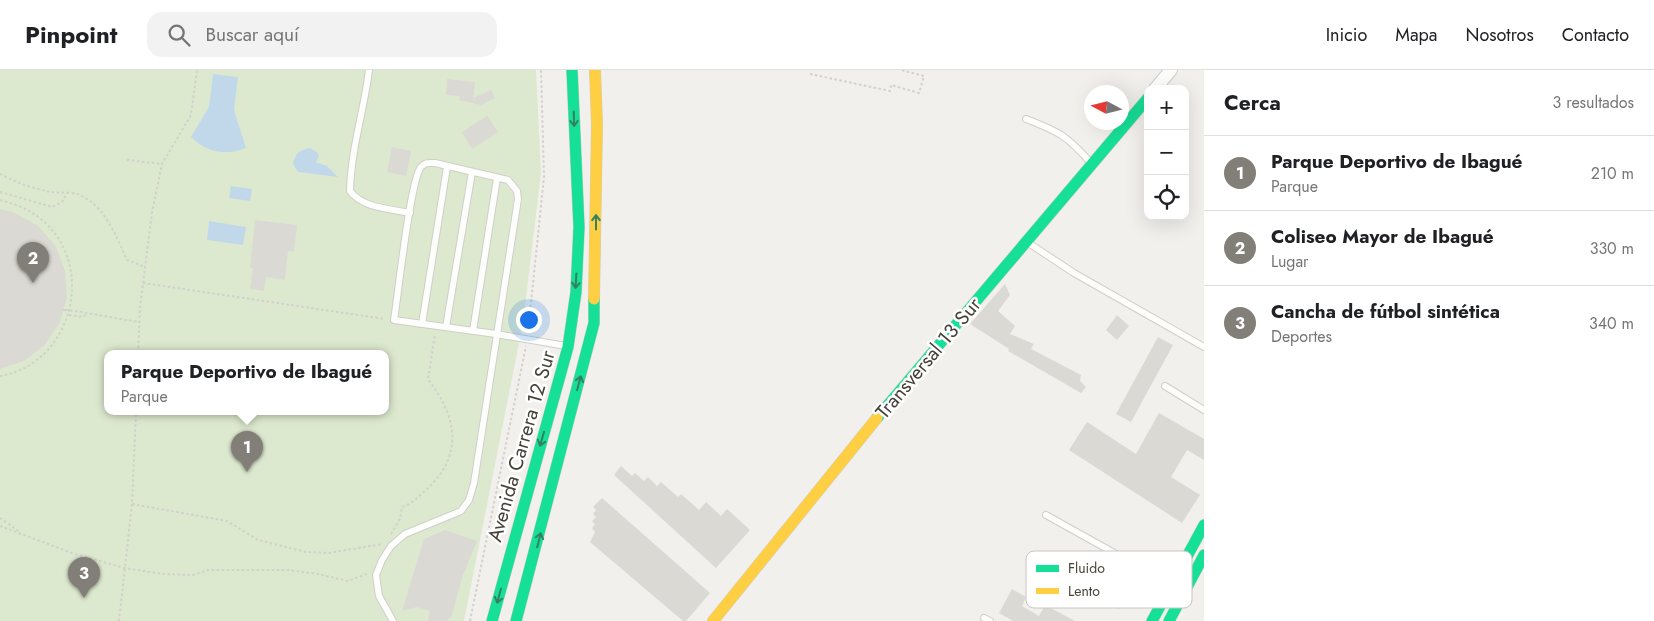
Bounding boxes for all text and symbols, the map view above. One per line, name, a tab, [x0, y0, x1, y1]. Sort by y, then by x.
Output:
search box	[147, 12, 497, 57]
text: Pinpoint	[25, 17, 117, 52]
icon: search	[165, 21, 193, 49]
text: Buscar aquí	[205, 21, 299, 48]
text: Inicio	[1326, 22, 1367, 48]
text: Mapa	[1395, 22, 1437, 48]
text: Nosotros	[1465, 22, 1534, 48]
text: Contacto	[1562, 22, 1629, 48]
north arrow	[1084, 85, 1129, 130]
map controls	[1144, 85, 1189, 220]
button: +	[1144, 85, 1189, 130]
text: Cerca	[1224, 88, 1281, 118]
text: 3 resultados	[1553, 91, 1634, 114]
one-way arrow	[570, 110, 579, 126]
button: −	[1144, 130, 1189, 175]
text: Parque Deportivo de Ibagué	[1271, 148, 1523, 175]
text: 1	[1236, 162, 1244, 185]
text: 210 m	[1591, 162, 1634, 185]
button: locate	[1144, 175, 1189, 220]
text: Parque	[1271, 175, 1318, 198]
one-way arrow	[591, 214, 601, 230]
text: Coliseo Mayor de Ibagué	[1271, 223, 1494, 250]
text: 2	[1235, 237, 1245, 260]
text: 330 m	[1590, 237, 1634, 260]
pin: 2	[17, 242, 49, 283]
text: Lugar	[1271, 250, 1309, 273]
one-way arrow	[572, 273, 581, 289]
street label: Transversal 13 Sur	[869, 291, 988, 425]
text: Cancha de fútbol sintética	[1271, 298, 1500, 325]
your location	[516, 307, 542, 333]
text: 3	[1235, 312, 1245, 335]
text: 340 m	[1589, 312, 1634, 335]
text: Deportes	[1271, 325, 1332, 348]
street label: Avenida Carrera 12 Sur	[480, 347, 563, 545]
popup	[104, 350, 389, 415]
text: Parque Deportivo de Ibagué	[121, 358, 372, 385]
one-way arrow	[575, 375, 584, 391]
text: Parque	[121, 385, 168, 408]
pin: 1	[231, 431, 263, 472]
one-way arrow	[537, 431, 547, 447]
one-way arrow	[535, 533, 544, 549]
legend	[1026, 551, 1192, 608]
pin: 3	[68, 557, 100, 598]
text: Fluido	[1068, 558, 1105, 578]
text: Lento	[1068, 581, 1100, 601]
one-way arrow	[493, 588, 503, 604]

